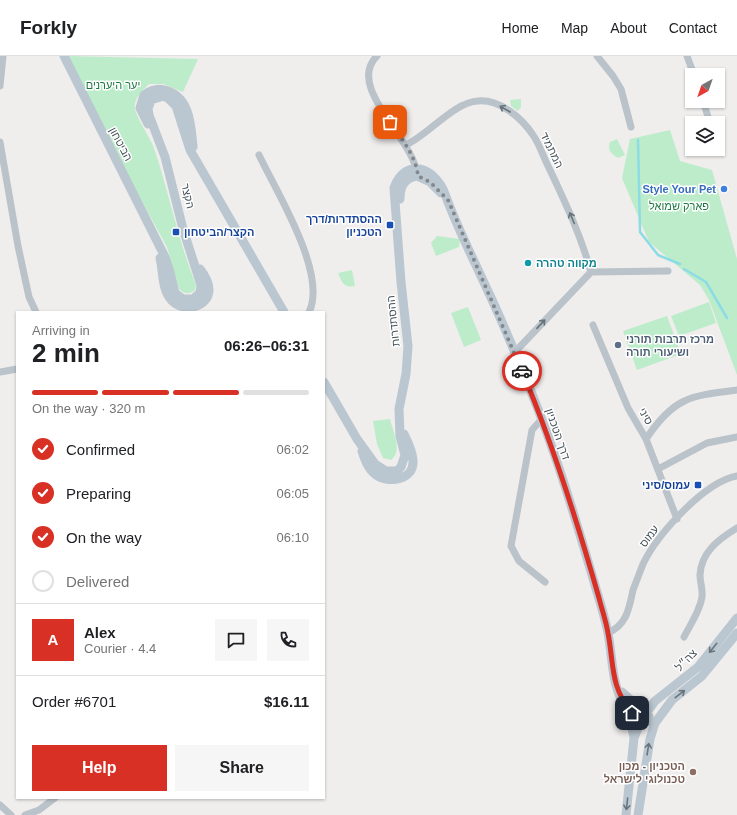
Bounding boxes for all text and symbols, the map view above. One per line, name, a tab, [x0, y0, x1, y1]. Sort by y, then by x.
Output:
text: Forkly	[20, 17, 77, 38]
text: Home	[502, 20, 539, 36]
text: Map	[561, 20, 588, 36]
text: About	[610, 20, 647, 36]
text: Contact	[669, 20, 717, 36]
north arrow	[685, 68, 725, 108]
map controls	[685, 68, 725, 156]
park label: יער היערנים	[86, 79, 140, 91]
one-way arrow	[499, 104, 511, 112]
pin	[373, 105, 407, 139]
icon: bag	[379, 111, 401, 133]
button: layers	[685, 116, 725, 156]
street label: הביטחון	[107, 125, 135, 163]
street label: המתמיד	[538, 130, 566, 170]
street label: הקצר	[179, 182, 197, 210]
place label: Style Your Pet	[642, 183, 716, 195]
marker: Style Your Pet	[719, 184, 729, 194]
park label: פארק שמואל	[649, 200, 709, 212]
one-way arrow	[568, 212, 575, 224]
place label: ההסתדרות/דרך הטכניון	[306, 213, 382, 238]
marker: ההסתדרות/דרך הטכניון	[385, 220, 395, 230]
place label: הקצר/הביטחון	[184, 226, 254, 238]
marker: הקצר/הביטחון	[171, 227, 181, 237]
place label: מקווה טהרה	[536, 257, 597, 269]
marker: מקווה טהרה	[523, 258, 533, 268]
street label: ההסתדרות	[384, 295, 402, 347]
one-way arrow	[536, 320, 545, 330]
text: Arriving in	[32, 323, 90, 338]
place label: מרכז תרבות תורני ושיעורי תורה	[626, 333, 714, 358]
text: 06:26–06:31	[224, 337, 309, 354]
text: 2 min	[32, 338, 100, 368]
marker: מרכז תרבות תורני ושיעורי תורה	[613, 340, 623, 350]
courier	[502, 351, 542, 391]
icon: car	[511, 360, 533, 382]
text: On the way · 320 m	[32, 401, 145, 416]
street label: סיני	[637, 406, 655, 426]
street label: דרך הטכניון	[544, 407, 572, 461]
icon: check	[32, 438, 54, 460]
text: Confirmed	[66, 441, 135, 458]
text: 06:02	[276, 442, 309, 457]
place label: עמוס/סיני	[642, 479, 690, 491]
marker: עמוס/סיני	[693, 480, 703, 490]
icon: check	[32, 482, 54, 504]
text: Preparing	[66, 485, 131, 502]
text: 06:05	[276, 486, 309, 501]
street label: עמוס	[637, 523, 661, 549]
icon: check	[32, 526, 54, 548]
text: On the way	[66, 529, 142, 546]
text: 06:10	[276, 530, 309, 545]
text: Delivered	[66, 573, 129, 590]
button: chat	[215, 619, 257, 661]
button: phone	[267, 619, 309, 661]
text: Alex	[84, 624, 116, 641]
text: A	[48, 631, 58, 648]
text: Courier · 4.4	[84, 641, 156, 656]
one-way arrow	[708, 643, 717, 654]
street label: צה״ל	[673, 647, 699, 673]
one-way arrow	[675, 690, 686, 698]
text: Order #6701	[32, 693, 116, 710]
text: $16.11	[264, 693, 309, 710]
pin	[615, 696, 649, 730]
icon: home	[621, 702, 643, 724]
one-way arrow	[644, 743, 652, 756]
button: Help	[32, 745, 167, 791]
button: Share	[175, 745, 309, 791]
place label: הטכניון - מכון טכנולוגי לישראל	[604, 760, 685, 785]
marker: הטכניון - מכון טכנולוגי לישראל	[688, 767, 698, 777]
one-way arrow	[624, 797, 631, 810]

